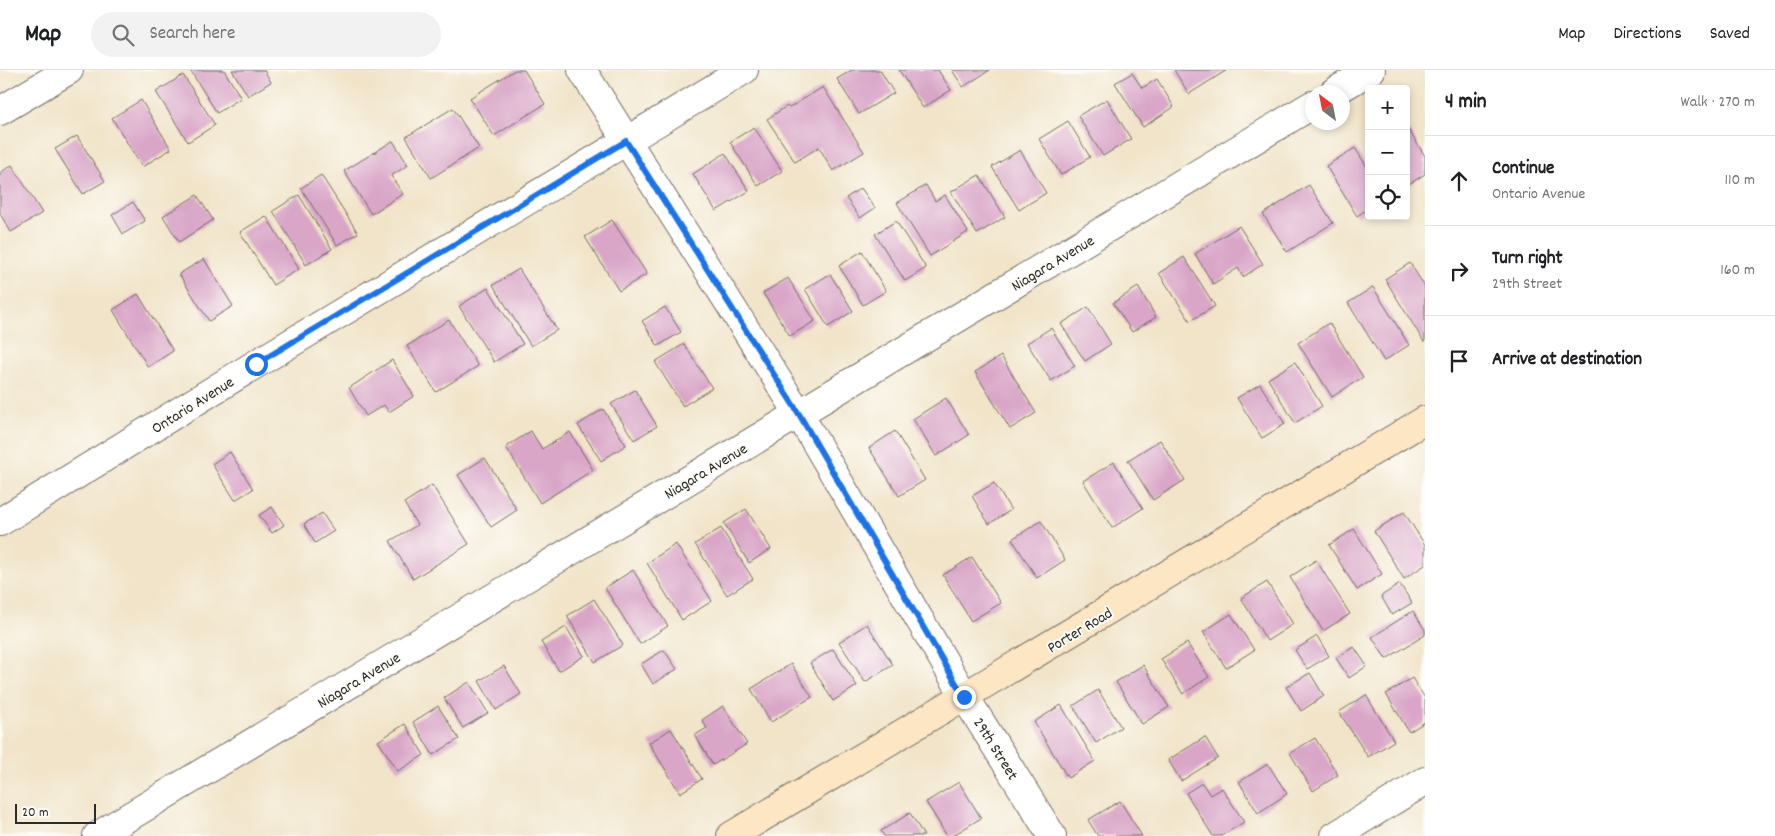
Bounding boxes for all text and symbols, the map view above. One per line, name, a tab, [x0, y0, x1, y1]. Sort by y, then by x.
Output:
search box	[91, 12, 441, 57]
text: Map	[25, 18, 61, 52]
icon: search	[109, 21, 137, 49]
text: Search here	[149, 21, 235, 48]
text: Map	[1558, 22, 1585, 47]
text: Directions	[1613, 22, 1682, 47]
text: Saved	[1710, 22, 1750, 47]
north arrow	[1305, 85, 1350, 130]
map controls	[1365, 85, 1410, 220]
button: +	[1365, 85, 1410, 130]
text: 4 min	[1445, 88, 1487, 118]
text: Walk · 270 m	[1680, 91, 1755, 114]
button: −	[1365, 130, 1410, 175]
text: Continue	[1492, 156, 1554, 183]
icon: ahead	[1445, 167, 1473, 195]
text: 110 m	[1725, 169, 1755, 192]
button: locate	[1365, 175, 1410, 220]
text: Ontario Avenue	[1492, 183, 1585, 206]
street label: Niagara Avenue	[1007, 230, 1099, 298]
text: Turn right	[1492, 246, 1563, 273]
icon: right	[1445, 257, 1473, 285]
text: 160 m	[1720, 259, 1755, 282]
text: 29th Street	[1492, 273, 1562, 296]
icon: arrive	[1445, 347, 1473, 375]
text: Arrive at destination	[1492, 347, 1642, 374]
route start	[245, 353, 268, 376]
street label: Ontario Avenue	[148, 372, 239, 441]
street label: Niagara Avenue	[660, 438, 752, 506]
street label: Porter Road	[1043, 603, 1117, 660]
street label: Niagara Avenue	[313, 647, 405, 715]
route end	[953, 686, 976, 709]
street label: 29th Street	[967, 714, 1023, 785]
scale bar	[15, 801, 96, 824]
text: 20 m	[22, 803, 49, 823]

